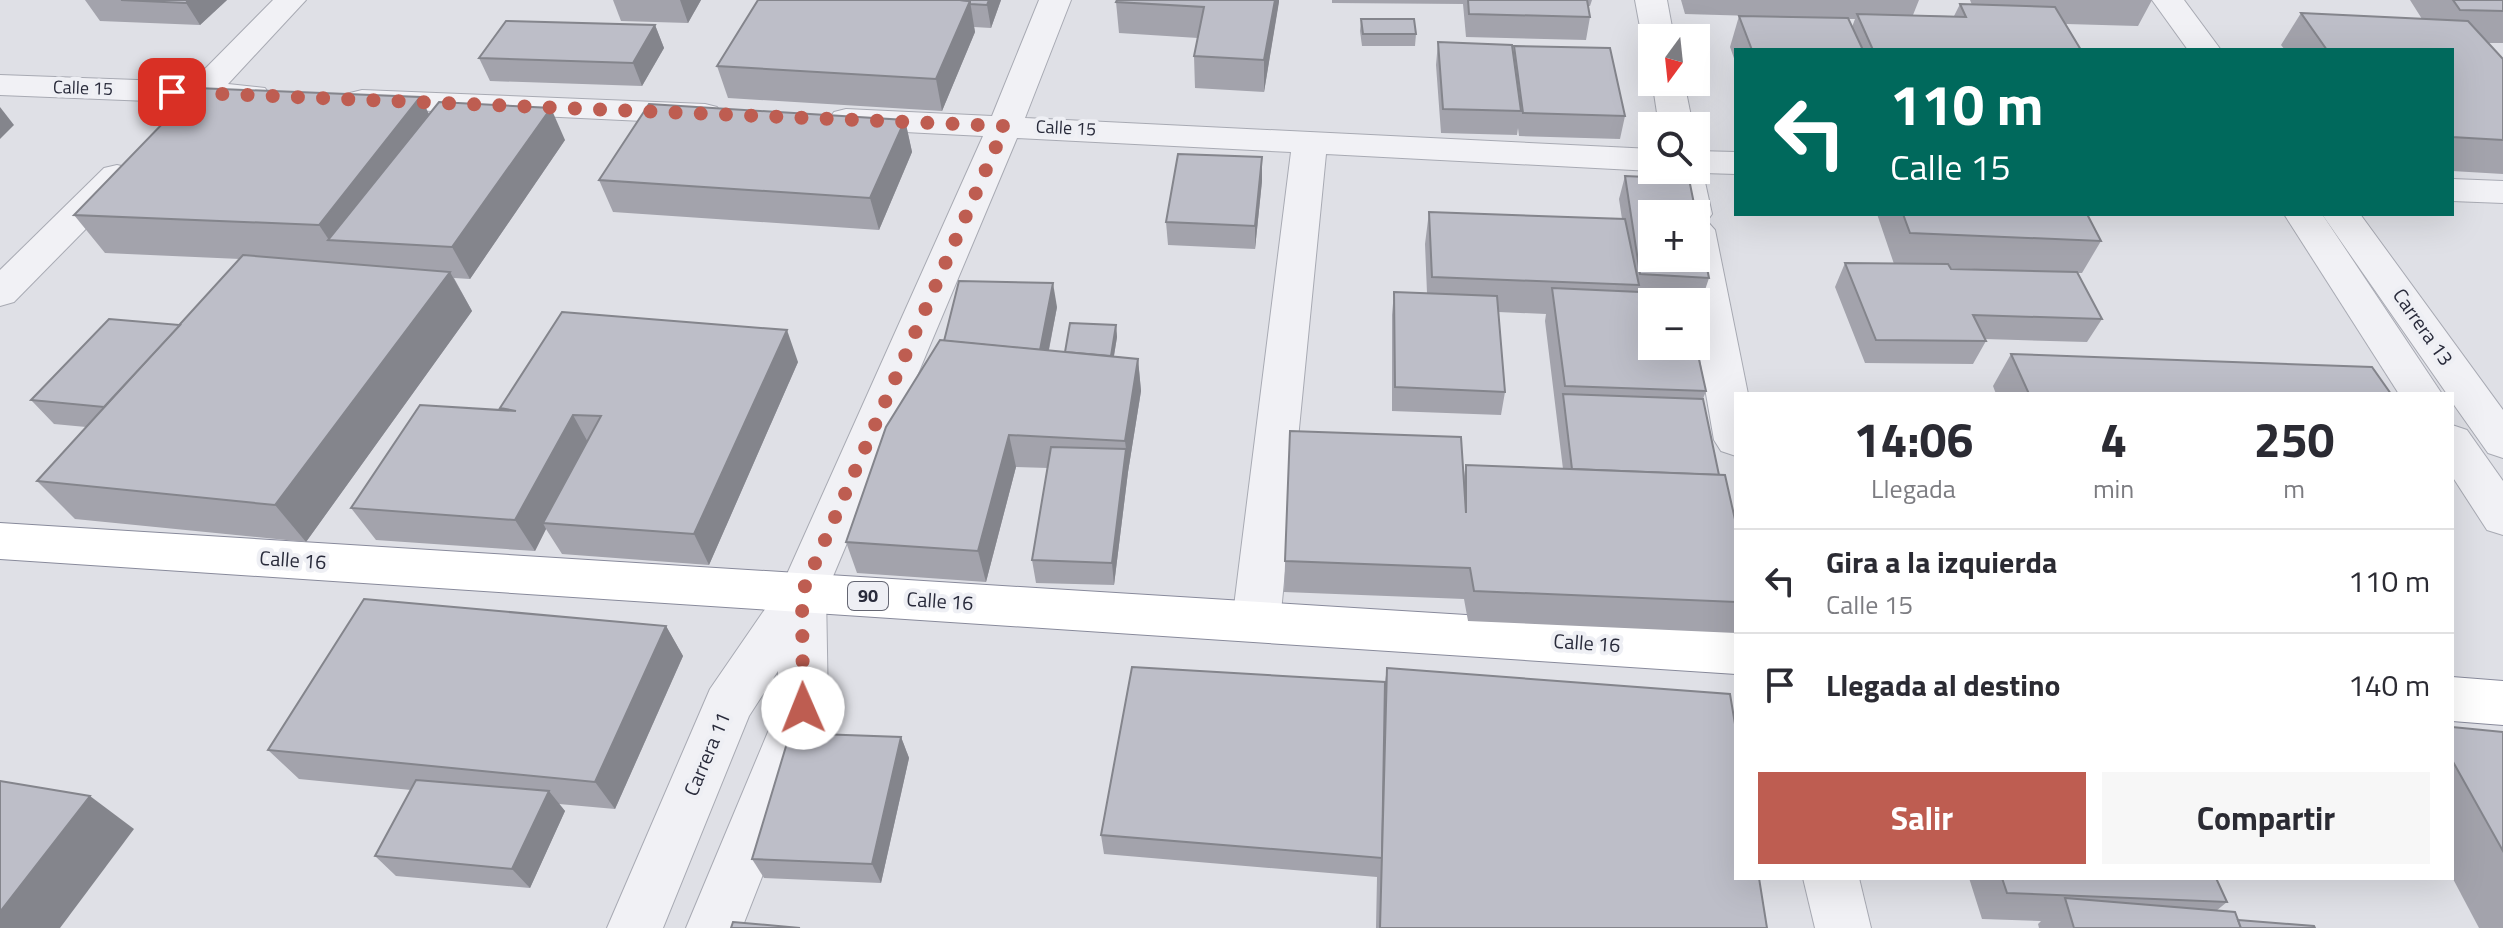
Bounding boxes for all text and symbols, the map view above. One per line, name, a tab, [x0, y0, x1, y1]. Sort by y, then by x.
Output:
north arrow	[1638, 24, 1710, 96]
map controls	[1638, 24, 1710, 360]
pin	[138, 58, 206, 126]
text: 110 m	[1890, 62, 2043, 147]
icon: arrive	[150, 70, 194, 114]
street label: Calle 15	[52, 73, 114, 102]
icon: left	[1758, 80, 1862, 184]
street label: Calle 15	[1035, 112, 1097, 143]
button: search	[1638, 112, 1710, 184]
text: Calle 15	[1890, 139, 2011, 194]
button: +	[1638, 200, 1710, 272]
street label: Carrera 13	[2385, 282, 2461, 372]
button: −	[1638, 288, 1710, 360]
text: 14:06	[1854, 403, 1973, 476]
text: 4	[2100, 403, 2127, 476]
text: 250	[2254, 403, 2334, 476]
text: Llegada	[1871, 469, 1956, 508]
text: min	[2093, 469, 2134, 508]
text: m	[2283, 469, 2305, 508]
text: Gira a la izquierda	[1826, 539, 2057, 585]
street label: Calle 16	[259, 542, 328, 577]
text: 110 m	[2348, 558, 2430, 604]
icon: left	[1758, 559, 1802, 603]
road number: 90	[848, 582, 888, 610]
street label: Calle 16	[906, 583, 975, 618]
text: Calle 15	[1826, 585, 1913, 624]
street label: Calle 16	[1553, 625, 1622, 660]
text: Llegada al destino	[1826, 662, 2060, 708]
text: 140 m	[2348, 662, 2430, 708]
icon: arrive	[1758, 663, 1802, 707]
position arrow	[761, 666, 845, 750]
street label: Carrera 11	[675, 707, 738, 801]
button: Salir	[1758, 772, 2086, 864]
button: Compartir	[2102, 772, 2430, 864]

